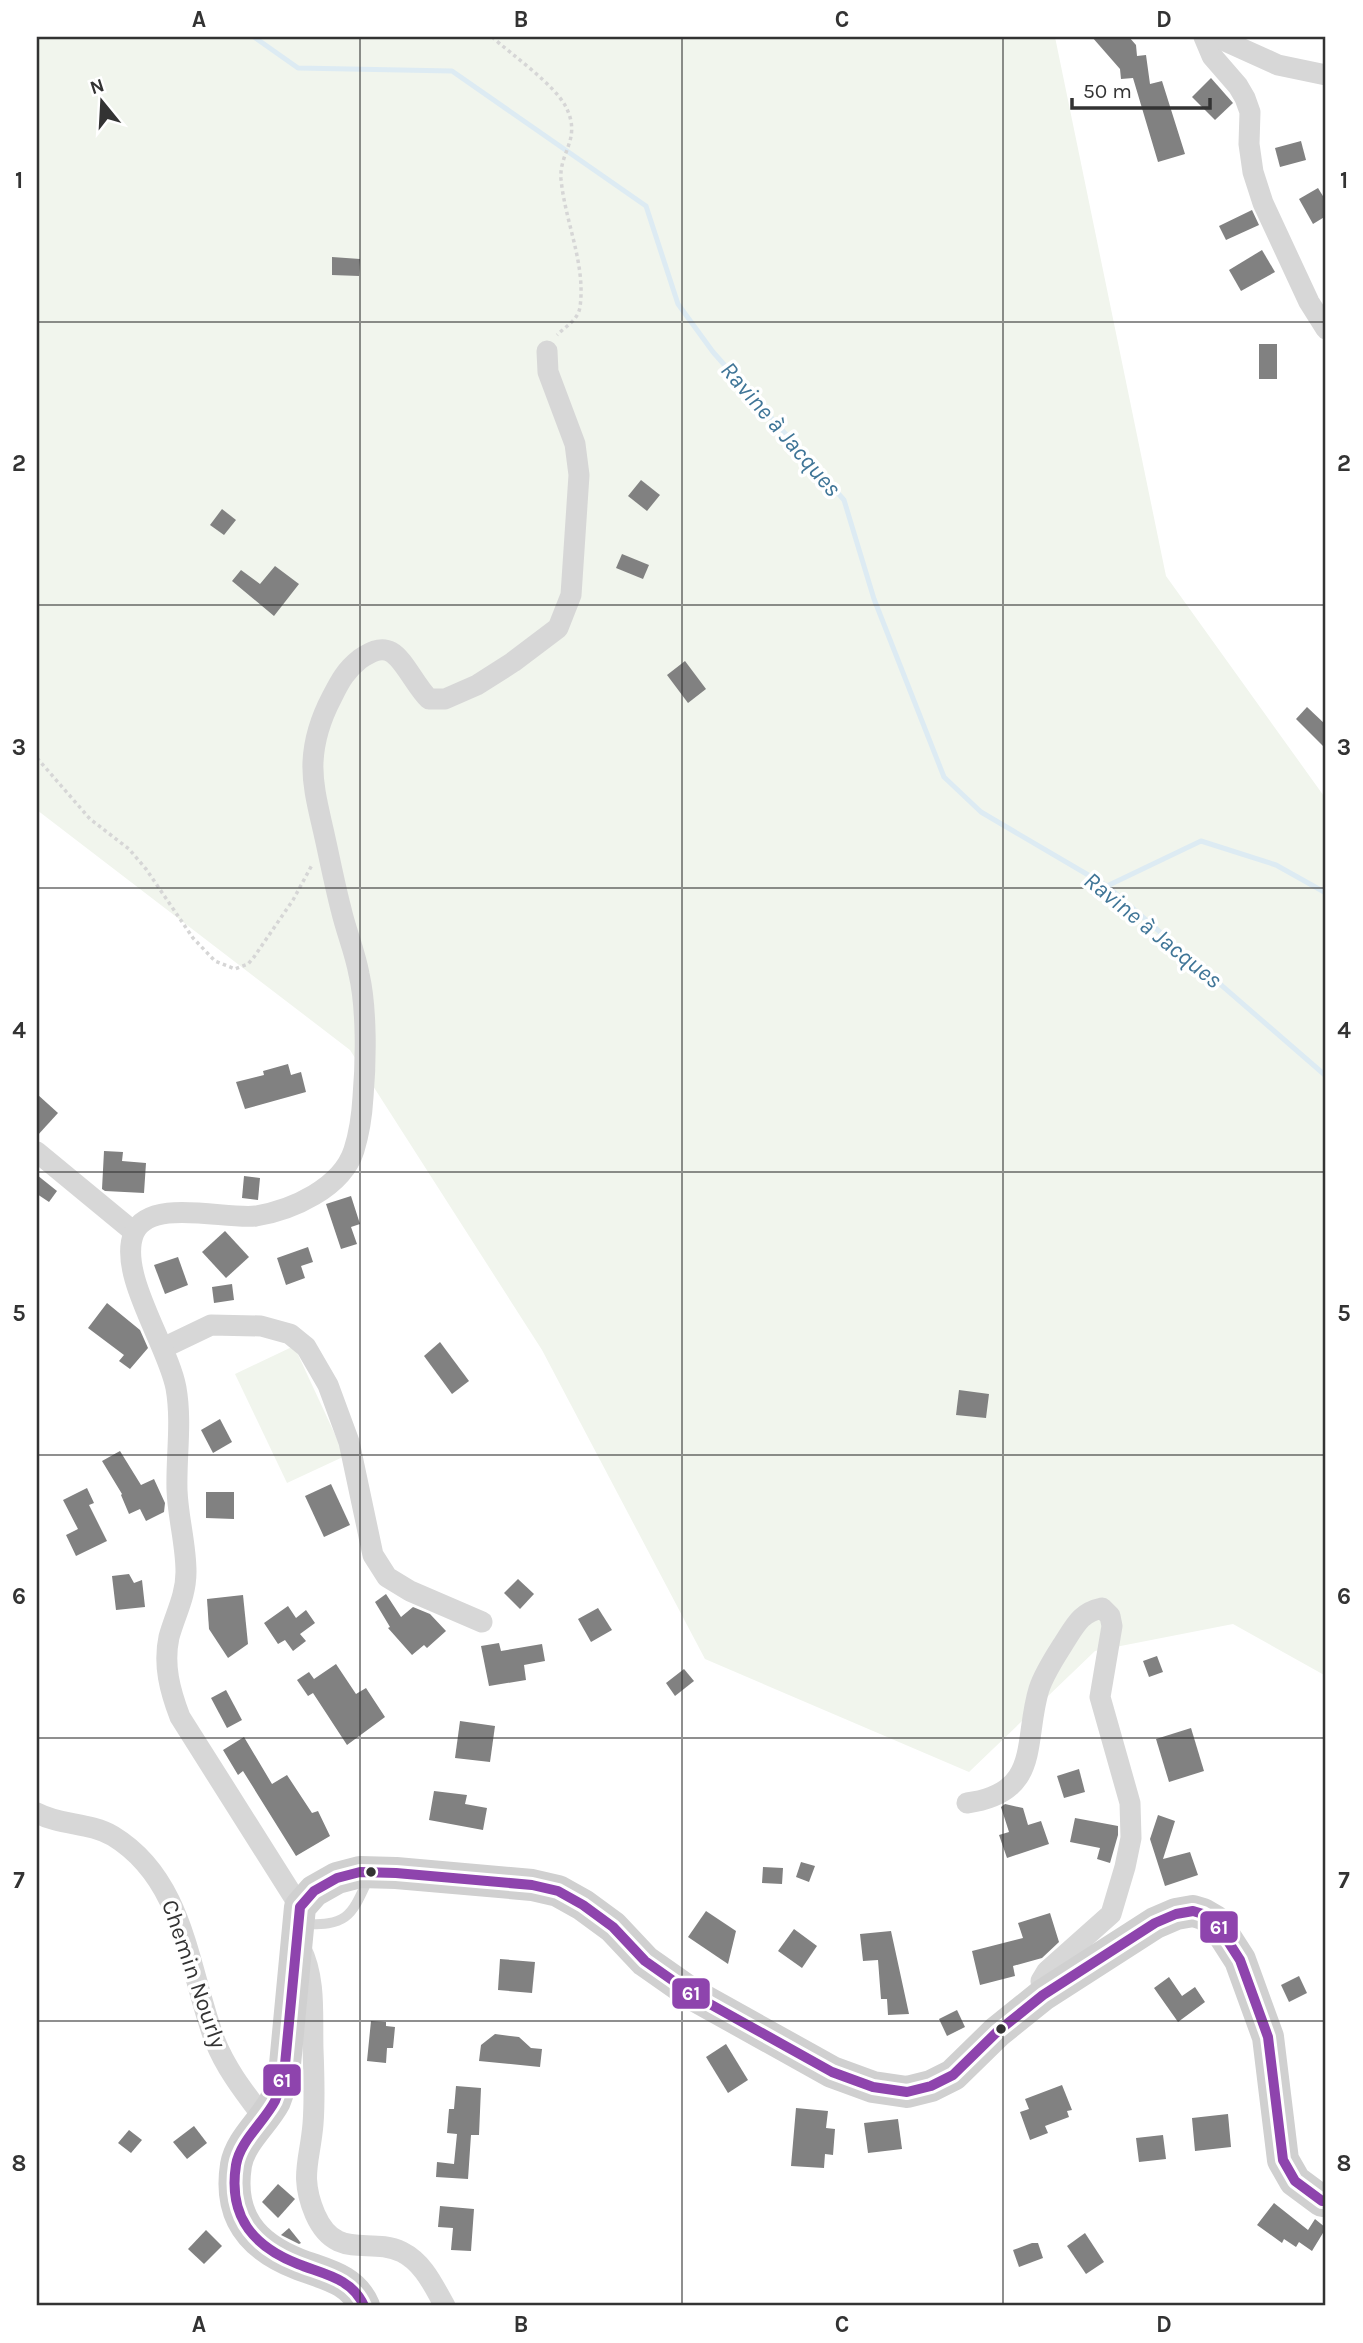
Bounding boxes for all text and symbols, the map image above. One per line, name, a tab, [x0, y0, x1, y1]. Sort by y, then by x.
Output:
text: A	[192, 6, 206, 33]
text: B	[514, 6, 528, 33]
text: C	[835, 6, 849, 33]
text: D	[1156, 6, 1172, 33]
north arrow	[66, 66, 136, 136]
scale bar	[1072, 66, 1211, 110]
text: N	[87, 74, 107, 99]
text: 50 m	[1083, 79, 1132, 103]
text: 1	[15, 167, 23, 194]
text: 1	[1340, 167, 1348, 194]
water label: Ravine à Jacques	[715, 356, 847, 502]
text: 2	[12, 450, 26, 477]
text: 2	[1337, 450, 1351, 477]
text: 3	[12, 734, 26, 761]
text: 3	[1337, 734, 1351, 761]
water label: Ravine à Jacques	[1078, 866, 1228, 994]
text: 4	[12, 1017, 26, 1044]
text: 4	[1337, 1017, 1351, 1044]
text: 5	[12, 1300, 26, 1327]
text: 5	[1337, 1300, 1351, 1327]
text: 6	[12, 1583, 26, 1610]
text: 6	[1337, 1583, 1351, 1610]
unlabelled marker	[364, 1865, 378, 1879]
text: 7	[13, 1867, 25, 1894]
text: 7	[1338, 1867, 1350, 1894]
street label: Chemin Nourly	[156, 1896, 232, 2052]
line badge: 61	[1199, 1910, 1239, 1944]
text: 61	[1210, 1917, 1228, 1939]
line badge: 61	[671, 1977, 711, 2010]
text: 61	[682, 1983, 700, 2005]
unlabelled marker	[994, 2022, 1008, 2036]
line badge: 61	[262, 2063, 302, 2097]
text: 61	[273, 2070, 291, 2092]
text: 8	[12, 2150, 26, 2177]
text: 8	[1337, 2150, 1351, 2177]
text: A	[192, 2311, 206, 2338]
text: B	[514, 2311, 528, 2338]
text: C	[835, 2311, 849, 2338]
text: D	[1156, 2311, 1172, 2338]

